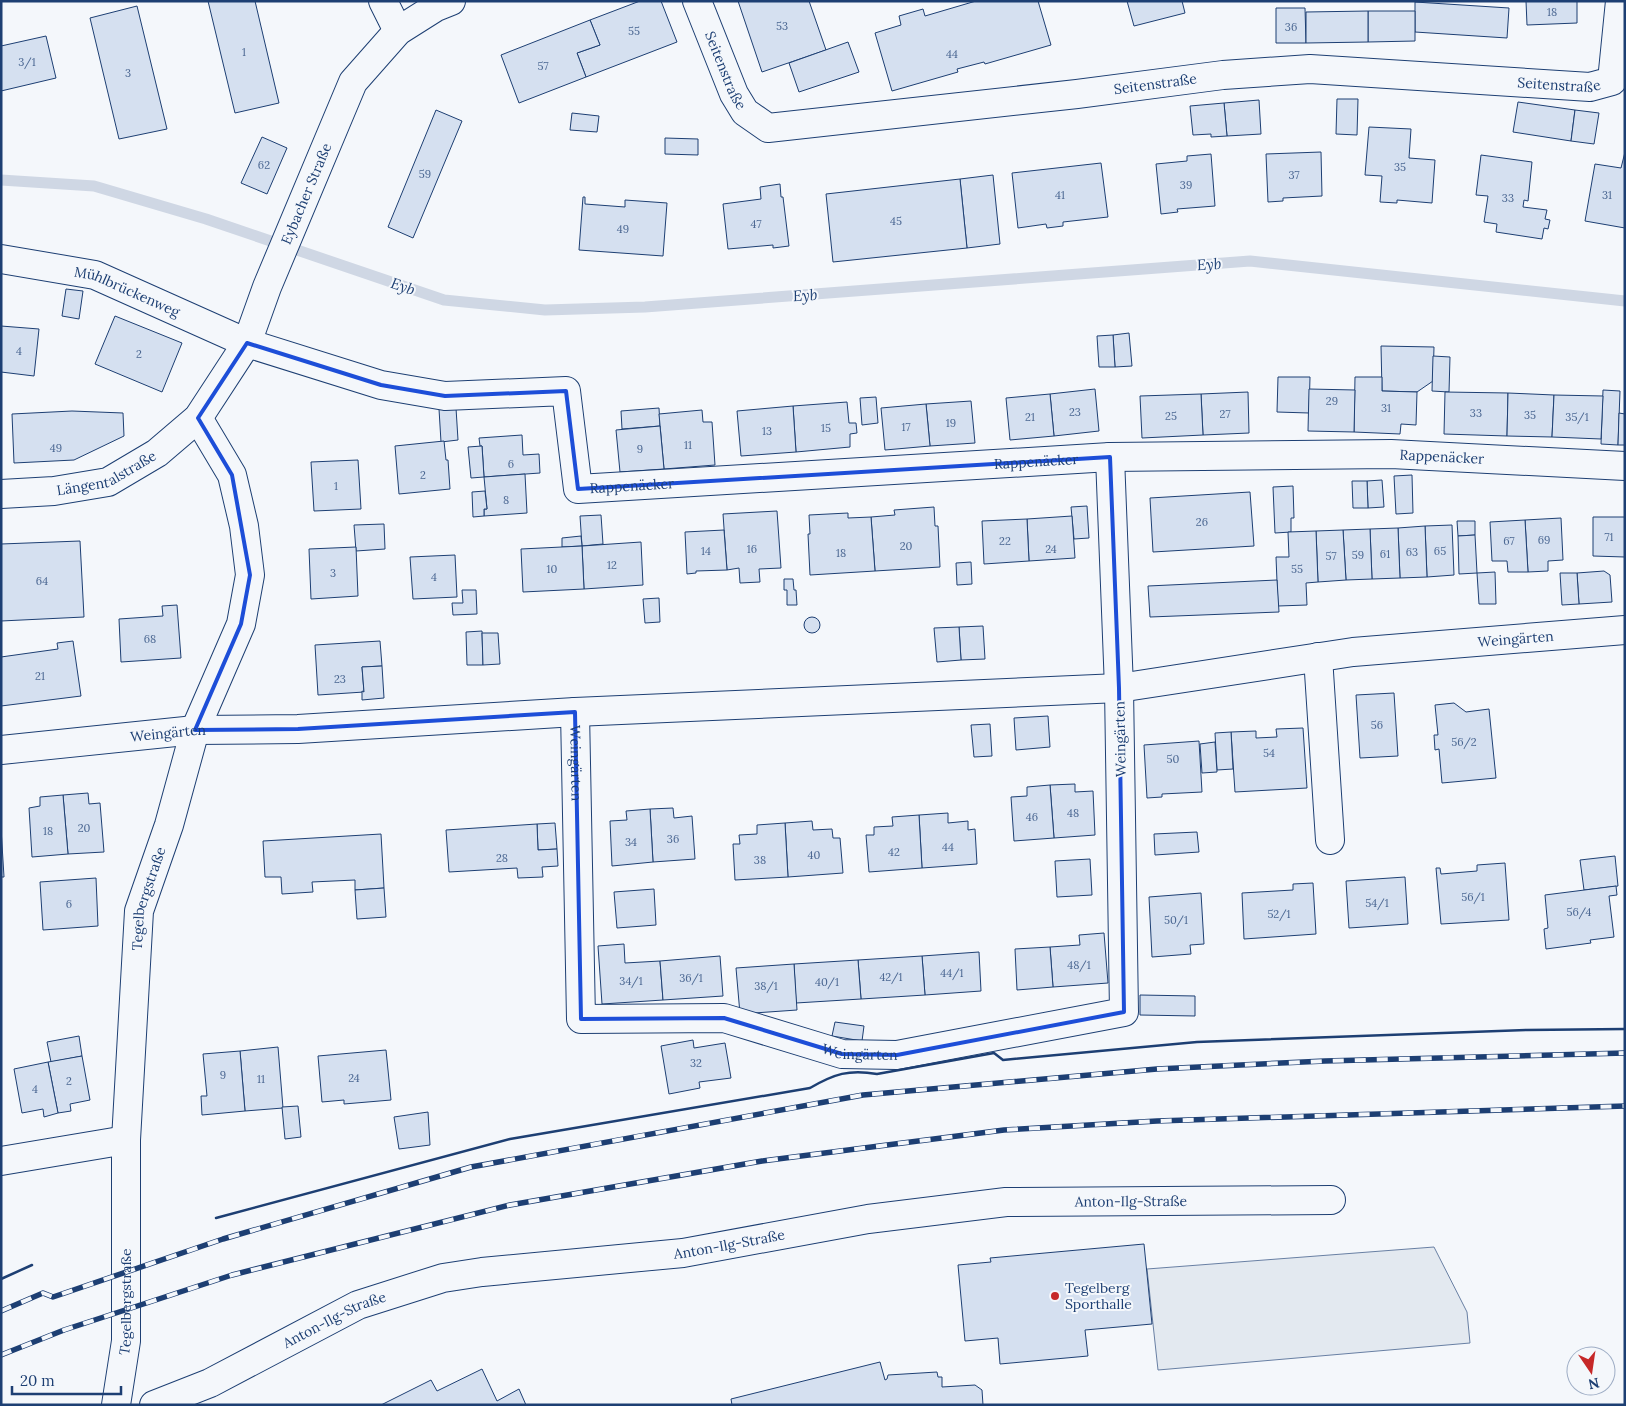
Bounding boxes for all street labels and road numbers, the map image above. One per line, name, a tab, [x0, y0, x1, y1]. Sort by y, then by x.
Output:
street label: Seitenstraße	[701, 29, 751, 113]
street label: Seitenstraße	[1113, 69, 1198, 98]
street label: Seitenstraße	[1517, 73, 1603, 96]
street label: Eybacher Straße	[277, 140, 336, 247]
street label: Mühlbrückenweg	[73, 263, 183, 321]
street label: Rappenäcker	[1399, 445, 1485, 468]
street label: Längentalstraße	[55, 446, 160, 499]
street label: Rappenäcker	[993, 450, 1079, 473]
street label: Rappenäcker	[589, 474, 675, 497]
street label: Weingärten	[1477, 627, 1555, 651]
street label: Weingärten	[1110, 700, 1130, 777]
street label: Weingärten	[129, 721, 207, 746]
street label: Weingärten	[566, 725, 586, 802]
street label: Tegelbergstraße	[128, 844, 170, 951]
street label: Weingärten	[820, 1039, 898, 1064]
street label: Anton-Ilg-Straße	[1074, 1192, 1188, 1211]
street label: Anton-Ilg-Straße	[672, 1225, 787, 1263]
street label: Tegelbergstraße	[115, 1248, 135, 1356]
street label: Anton-Ilg-Straße	[279, 1288, 389, 1352]

